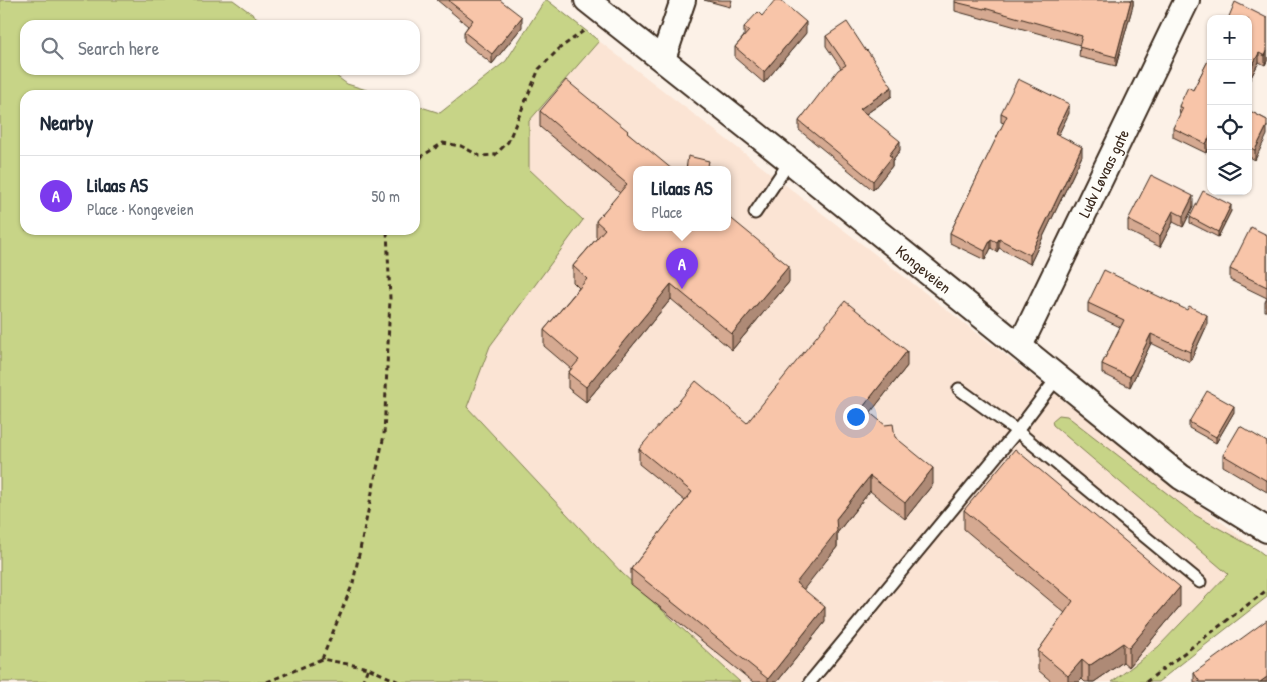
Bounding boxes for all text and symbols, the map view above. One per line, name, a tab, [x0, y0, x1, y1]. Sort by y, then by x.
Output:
map controls	[1207, 15, 1252, 195]
button: +	[1207, 15, 1252, 60]
search box	[20, 20, 420, 75]
icon: search	[38, 34, 66, 62]
text: Search here	[78, 35, 159, 61]
button: −	[1207, 60, 1252, 105]
button: locate	[1207, 105, 1252, 150]
text: Nearby	[40, 108, 93, 137]
street label: Ludv Løvaas gate	[1073, 125, 1134, 221]
button: layers	[1207, 150, 1252, 195]
popup	[633, 166, 731, 231]
text: Lilaas AS	[87, 172, 148, 198]
text: Lilaas AS	[652, 175, 712, 201]
text: A	[52, 185, 60, 207]
text: 50 m	[372, 185, 400, 207]
text: Place · Kongeveien	[87, 198, 194, 220]
text: Place	[652, 201, 682, 223]
street label: Kongeveien	[891, 240, 956, 298]
pin: A	[666, 248, 698, 289]
your location	[843, 404, 869, 430]

